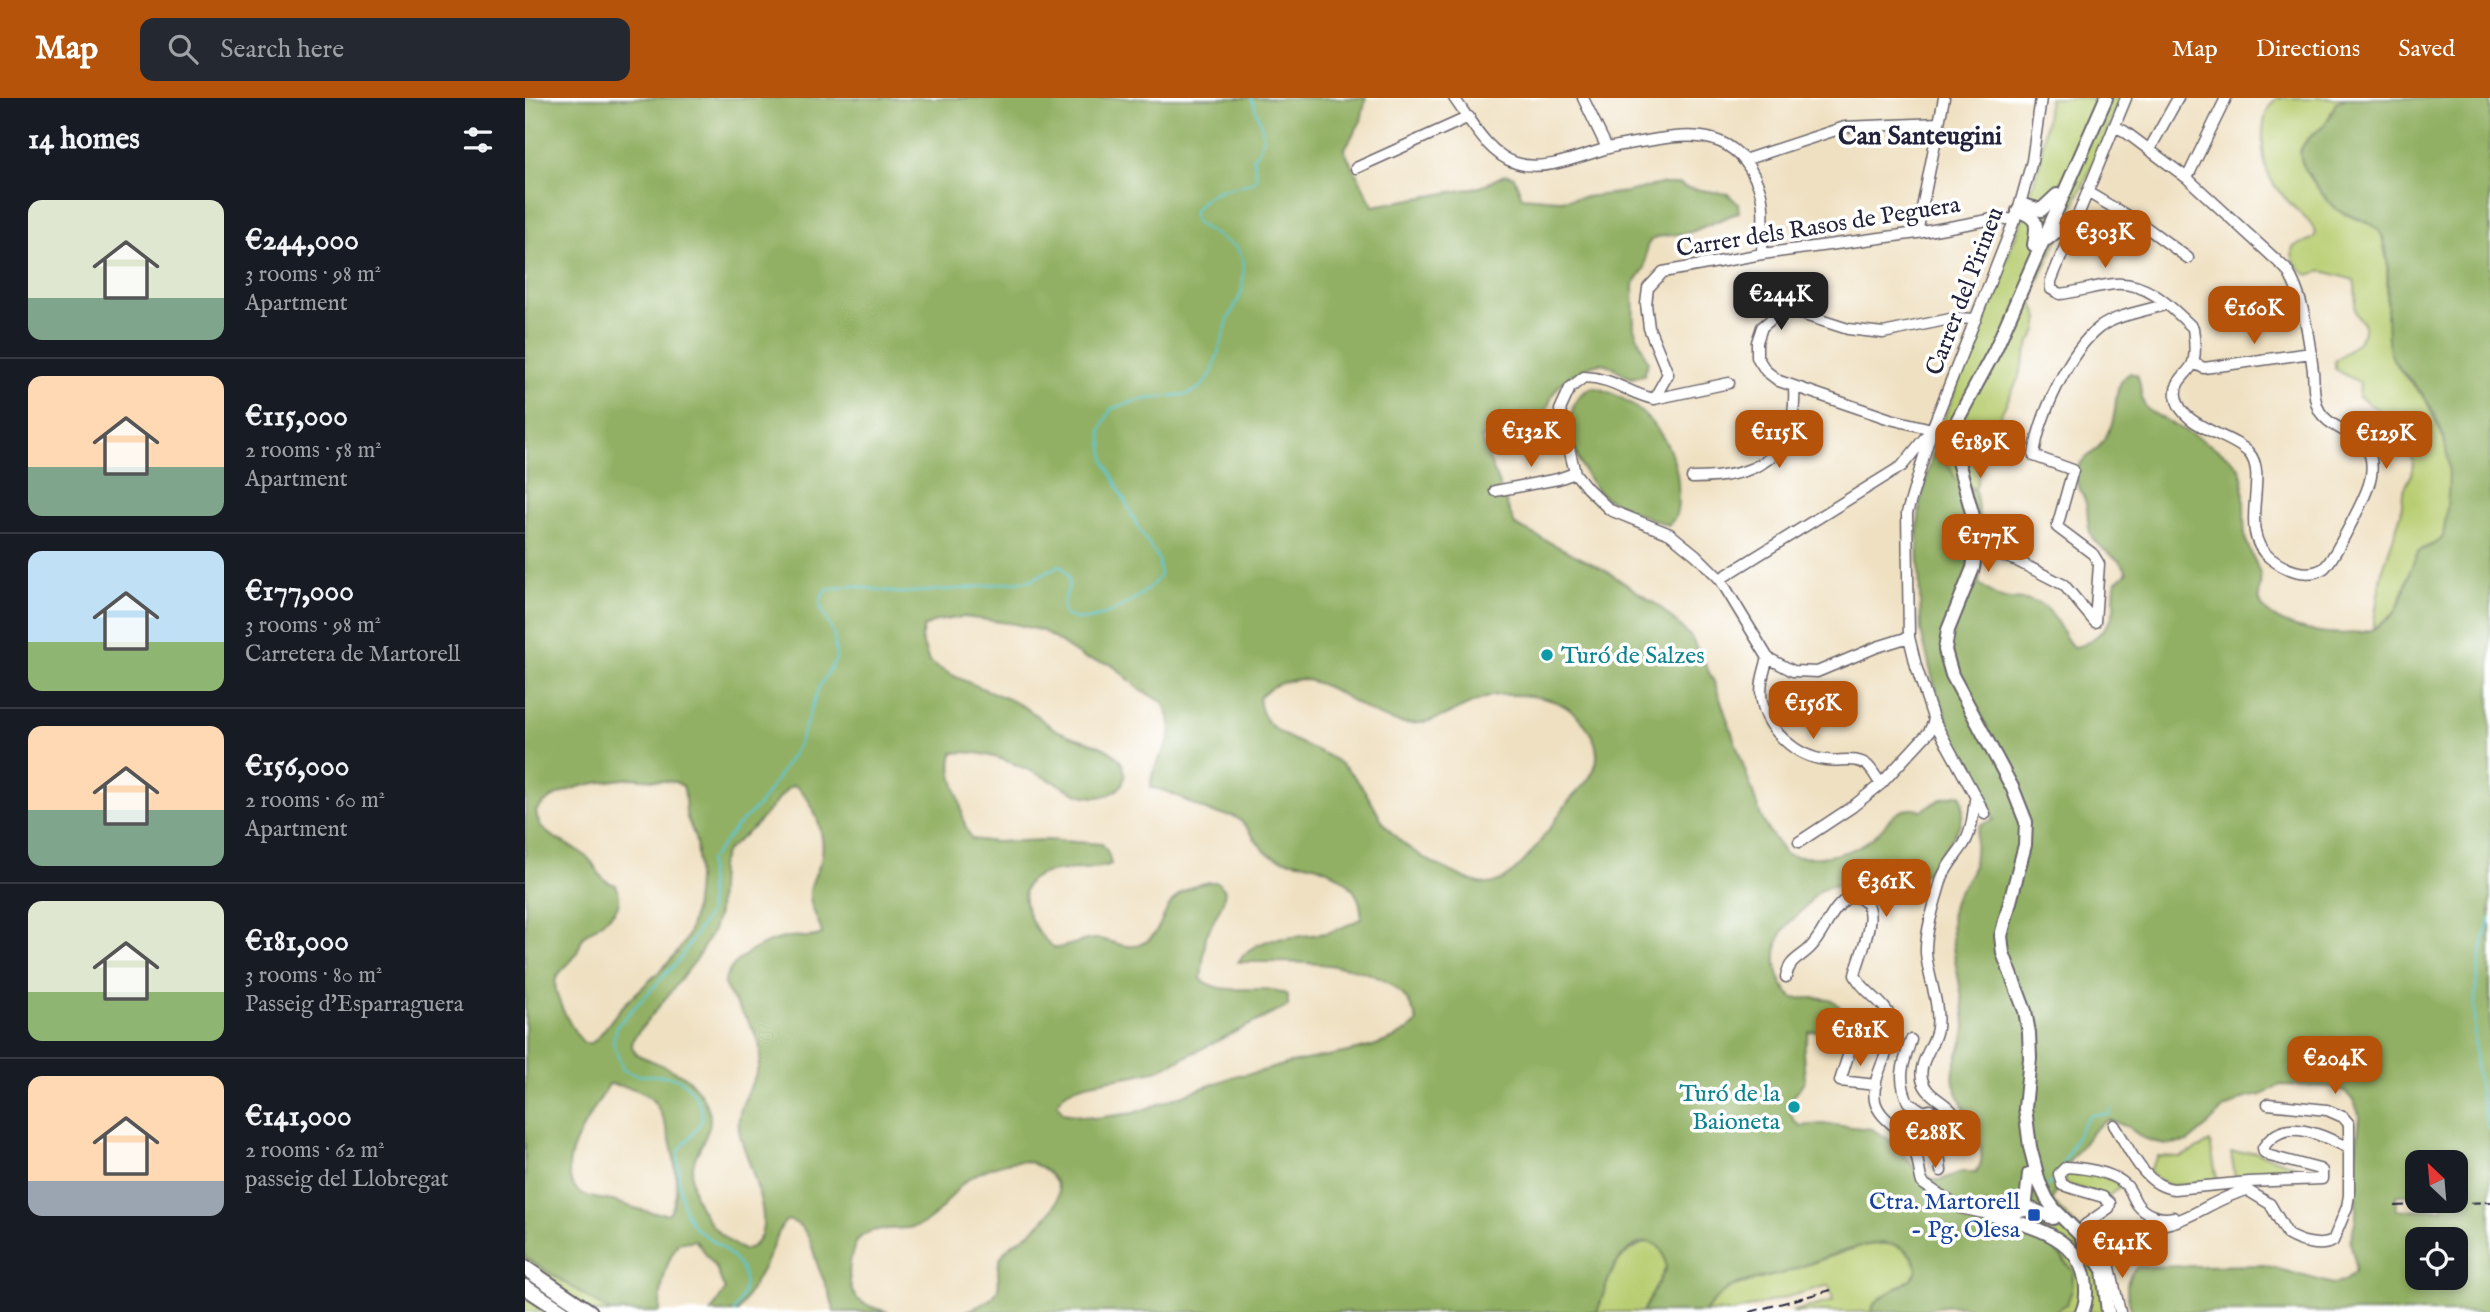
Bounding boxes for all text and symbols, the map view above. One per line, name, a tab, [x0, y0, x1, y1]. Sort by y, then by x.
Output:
search box	[140, 18, 630, 81]
text: Map	[35, 28, 98, 70]
icon: search	[164, 30, 202, 68]
text: Search here	[220, 33, 344, 66]
text: Map	[2172, 34, 2218, 65]
text: Directions	[2256, 34, 2360, 65]
text: Saved	[2398, 34, 2455, 65]
district label: Can Santeugini	[1838, 120, 2002, 153]
text: 14 homes	[28, 121, 140, 159]
icon: filters	[459, 121, 497, 159]
street label: Carrer dels Rasos de Peguera	[1674, 190, 1963, 265]
street label: Carrer del Pirineu	[1919, 203, 2012, 380]
pin: €303K	[2056, 211, 2154, 270]
text: €303K	[2076, 218, 2134, 247]
text: €244,000	[245, 222, 359, 260]
icon: home	[84, 228, 168, 312]
text: 3 rooms · 98 m²	[245, 260, 381, 289]
pin: €244K	[1732, 272, 1830, 332]
text: €244K	[1749, 280, 1813, 309]
pin: €160K	[2205, 286, 2303, 346]
text: Apartment	[245, 289, 348, 318]
text: €160K	[2224, 294, 2284, 323]
text: €115,000	[245, 398, 348, 436]
icon: home	[84, 404, 168, 488]
pin: €132K	[1482, 410, 1580, 469]
pin: €115K	[1730, 410, 1828, 470]
pin: €129K	[2337, 412, 2435, 471]
text: €132K	[1502, 417, 1560, 446]
text: €115K	[1751, 418, 1807, 447]
text: €129K	[2356, 419, 2416, 448]
pin: €189K	[1931, 420, 2029, 480]
text: €189K	[1951, 428, 2009, 457]
text: 2 rooms · 58 m²	[245, 436, 382, 465]
text: Apartment	[245, 465, 348, 494]
pin: €177K	[1939, 514, 2037, 574]
text: €177K	[1958, 522, 2018, 551]
text: €177,000	[245, 573, 354, 611]
icon: home	[84, 579, 168, 663]
text: 3 rooms · 98 m²	[245, 611, 381, 640]
text: Carretera de Martorell	[245, 640, 460, 669]
place label: Turó de Salzes	[1561, 641, 1705, 672]
marker: Turó de Salzes	[1539, 647, 1555, 663]
pin: €156K	[1764, 682, 1862, 741]
text: €156K	[1785, 689, 1841, 718]
text: €156,000	[245, 748, 349, 786]
icon: home	[84, 754, 168, 838]
text: 2 rooms · 60 m²	[245, 786, 385, 815]
text: Apartment	[245, 815, 348, 844]
pin: €361K	[1837, 860, 1935, 919]
text: €361K	[1858, 867, 1914, 896]
text: €181,000	[245, 923, 349, 961]
icon: home	[84, 929, 168, 1013]
text: 3 rooms · 80 m²	[245, 961, 382, 990]
text: Passeig d'Esparraguera	[245, 990, 464, 1019]
pin: €181K	[1811, 1009, 1909, 1068]
text: €181K	[1832, 1016, 1888, 1045]
pin: €204K	[2286, 1037, 2384, 1096]
text: €204K	[2303, 1044, 2367, 1073]
place label: Turó de la Baioneta	[1679, 1079, 1781, 1138]
text: €141,000	[245, 1098, 352, 1136]
marker: Turó de la Baioneta	[1786, 1099, 1802, 1115]
icon: home	[84, 1104, 168, 1188]
pin: €288K	[1886, 1110, 1984, 1170]
text: €288K	[1906, 1118, 1964, 1147]
text: 2 rooms · 62 m²	[245, 1136, 385, 1165]
north arrow	[2405, 1150, 2467, 1213]
map controls	[2405, 1150, 2468, 1290]
text: passeig del Llobregat	[245, 1165, 448, 1194]
place label: Ctra. Martorell - Pg. Olesa	[1869, 1187, 2021, 1246]
marker: Ctra. Martorell - Pg. Olesa	[2026, 1207, 2042, 1223]
pin: €141K	[2073, 1220, 2171, 1280]
button: locate	[2405, 1227, 2468, 1290]
text: €141K	[2093, 1228, 2151, 1257]

